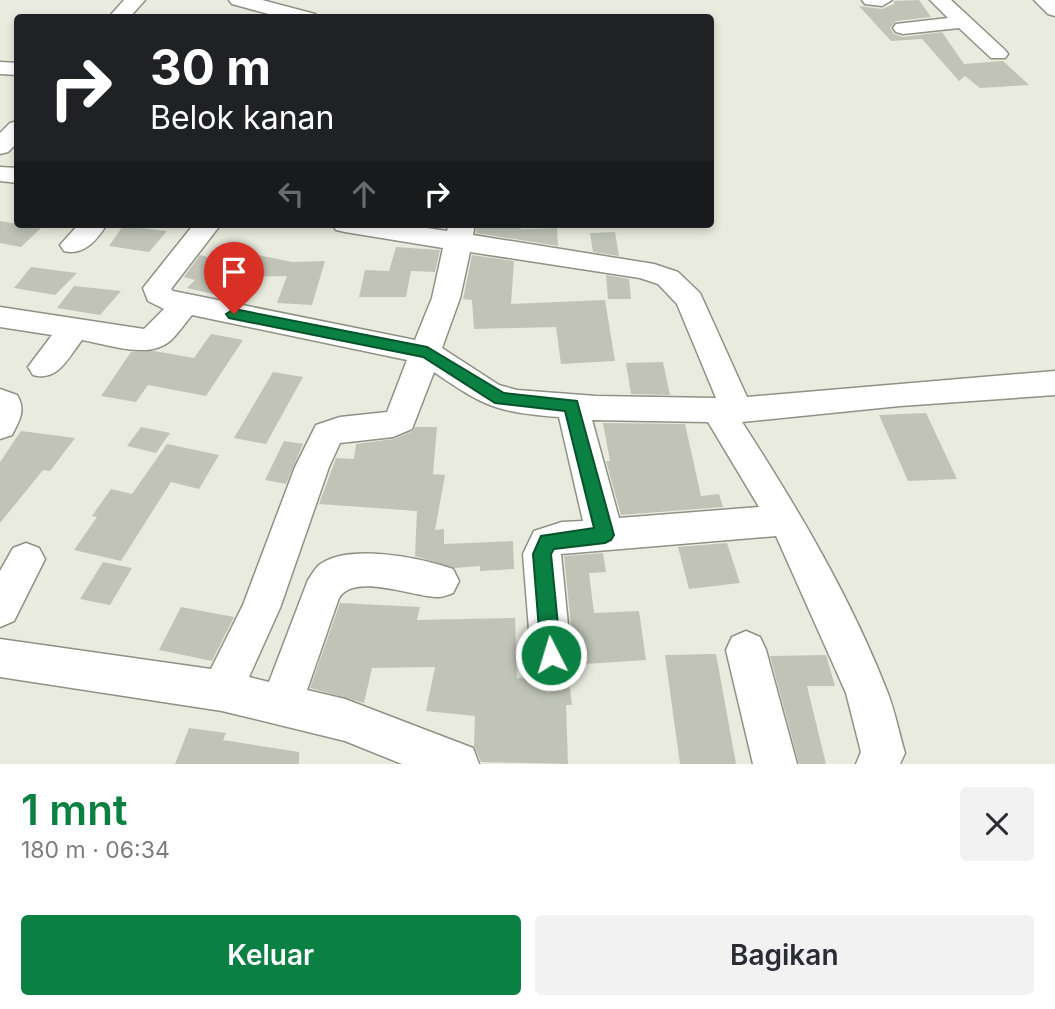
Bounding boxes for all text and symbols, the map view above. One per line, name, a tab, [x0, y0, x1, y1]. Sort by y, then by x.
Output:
text: 30 m	[150, 38, 271, 97]
icon: right	[35, 42, 126, 133]
text: Belok kanan	[150, 98, 334, 137]
icon: left	[272, 175, 310, 213]
icon: ahead	[345, 175, 383, 213]
icon: right	[418, 175, 456, 213]
pin	[204, 242, 264, 314]
icon: arrive	[215, 253, 253, 291]
position arrow	[514, 618, 588, 692]
text: 1 mnt	[21, 784, 128, 835]
button: close	[960, 787, 1034, 861]
text: 180 m · 06:34	[21, 836, 170, 864]
button: Keluar	[21, 915, 521, 995]
button: Bagikan	[535, 915, 1034, 995]

